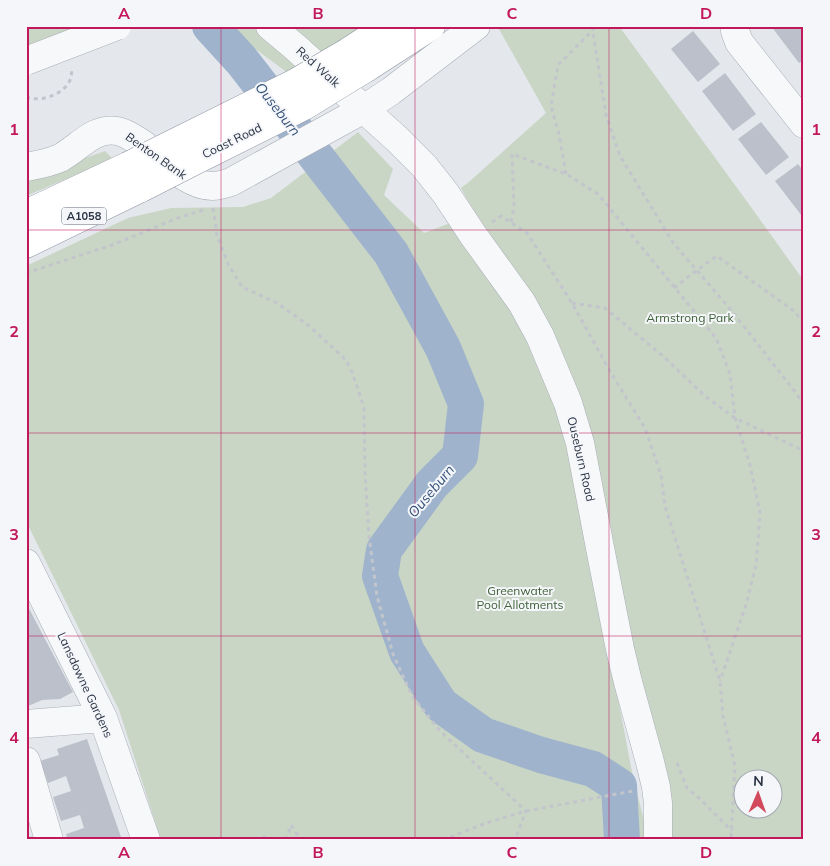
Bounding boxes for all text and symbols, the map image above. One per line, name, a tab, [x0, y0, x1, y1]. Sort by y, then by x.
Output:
text: A	[118, 3, 130, 23]
text: B	[312, 3, 324, 23]
text: C	[507, 3, 518, 23]
text: D	[700, 3, 712, 23]
street label: Red Walk	[293, 43, 344, 91]
water label: Ouseburn	[251, 79, 305, 139]
text: 1	[9, 119, 19, 139]
text: 1	[811, 119, 821, 139]
street label: Coast Road	[200, 120, 264, 161]
street label: Benton Bank	[123, 129, 191, 183]
road number: A1058	[62, 208, 106, 225]
park label: Armstrong Park	[646, 310, 735, 325]
text: 2	[9, 321, 19, 341]
text: 2	[811, 321, 821, 341]
street label: Ouseburn Road	[564, 415, 599, 503]
water label: Ouseburn	[404, 461, 458, 521]
text: 3	[9, 524, 19, 544]
text: 3	[811, 524, 821, 544]
park label: Greenwater Pool Allotments	[476, 583, 564, 612]
street label: Lansdowne Gardens	[54, 630, 117, 740]
text: 4	[9, 727, 19, 747]
text: 4	[811, 727, 821, 747]
north arrow	[732, 768, 782, 818]
text: N	[753, 772, 764, 790]
text: A	[118, 842, 130, 862]
text: B	[312, 842, 324, 862]
text: C	[507, 842, 518, 862]
text: D	[700, 842, 712, 862]

